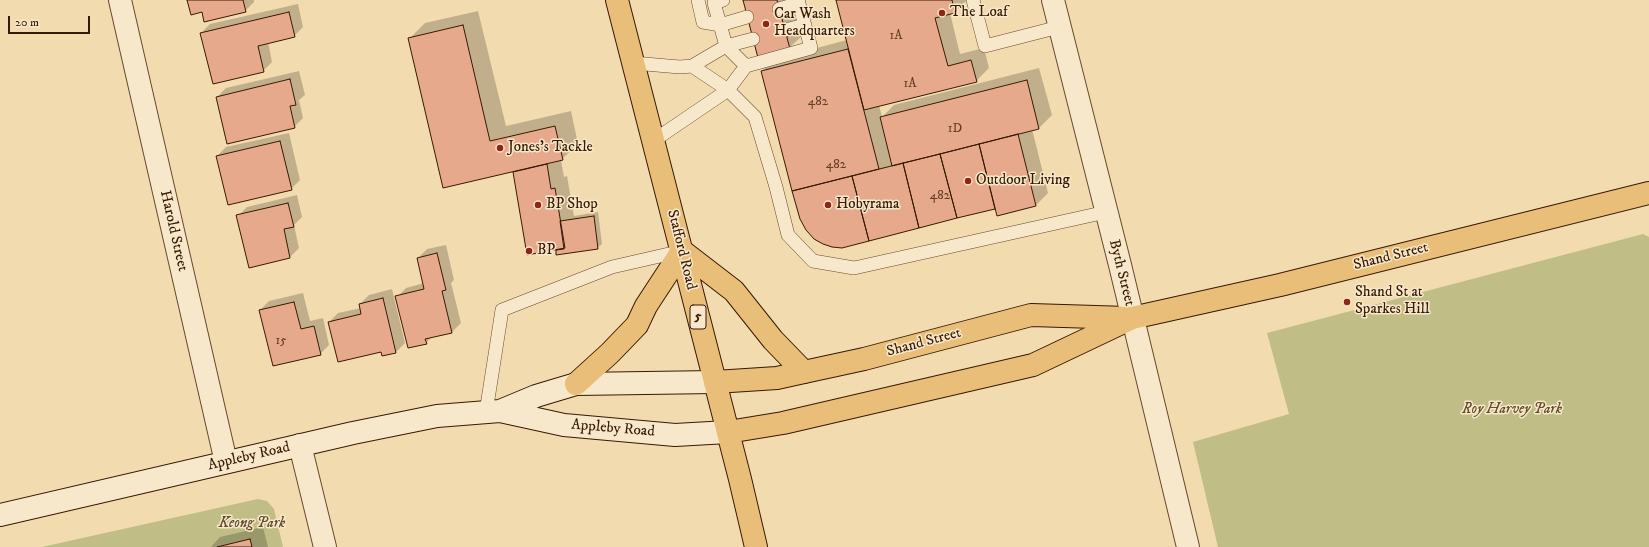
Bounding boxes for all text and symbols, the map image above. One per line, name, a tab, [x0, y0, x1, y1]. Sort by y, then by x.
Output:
place label: The Loaf	[950, 4, 1008, 22]
place label: Car Wash Headquarters	[774, 6, 855, 41]
scale bar	[10, 8, 92, 34]
marker: The Loaf	[937, 8, 947, 18]
text: 20 m	[15, 15, 39, 30]
marker: Car Wash Headquarters	[761, 19, 771, 29]
house number: 1A	[889, 28, 903, 44]
house number: 1A	[903, 76, 917, 92]
house number: 482	[808, 94, 828, 110]
house number: 1D	[948, 121, 962, 137]
place label: Jones's Tackle	[508, 139, 593, 157]
marker: Jones's Tackle	[495, 143, 505, 153]
house number: 482	[826, 157, 846, 173]
place label: Outdoor Living	[976, 172, 1070, 190]
marker: Outdoor Living	[963, 176, 973, 186]
house number: 482	[930, 188, 950, 204]
street label: Harold Street	[155, 189, 191, 273]
place label: BP Shop	[546, 196, 598, 214]
place label: Hobyrama	[836, 196, 899, 214]
marker: BP Shop	[533, 200, 543, 210]
marker: Hobyrama	[823, 200, 833, 210]
street label: Stafford Road	[662, 208, 700, 292]
street label: Byth Street	[1104, 238, 1138, 308]
street label: Shand Street	[1352, 239, 1430, 275]
place label: BP	[537, 242, 555, 260]
marker: BP	[524, 246, 534, 256]
place label: Shand St at Sparkes Hill	[1355, 284, 1429, 319]
marker: Shand St at Sparkes Hill	[1342, 297, 1352, 307]
road number: 5	[690, 305, 706, 329]
street label: Shand Street	[885, 324, 963, 362]
house number: 15	[275, 333, 287, 349]
park label: Roy Harvey Park	[1462, 401, 1562, 419]
street label: Appleby Road	[571, 416, 655, 442]
street label: Appleby Road	[206, 439, 292, 475]
park label: Keong Park	[219, 515, 285, 533]

